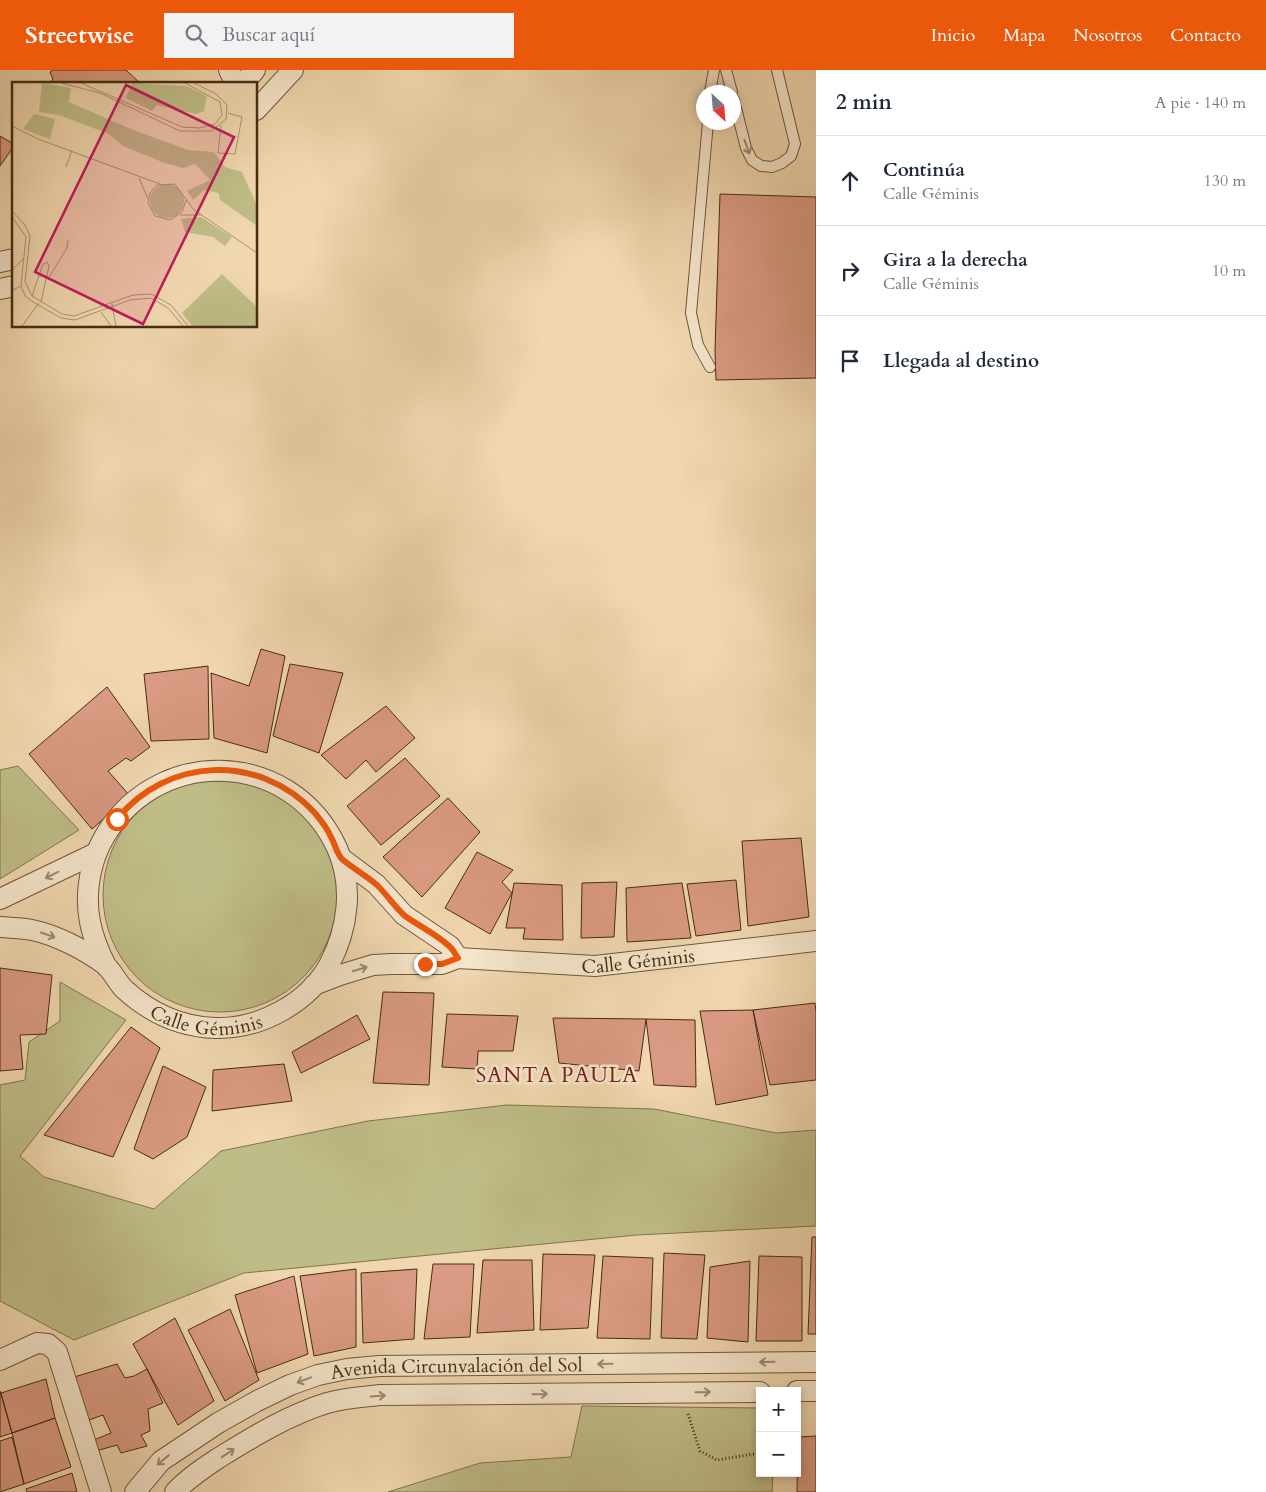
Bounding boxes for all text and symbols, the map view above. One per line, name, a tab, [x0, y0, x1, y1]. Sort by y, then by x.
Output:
search box	[164, 13, 514, 58]
text: Streetwise	[25, 19, 134, 52]
icon: search	[182, 21, 210, 49]
text: Buscar aquí	[222, 22, 315, 48]
text: Inicio	[931, 23, 975, 48]
text: Mapa	[1003, 23, 1045, 48]
text: Nosotros	[1073, 23, 1142, 48]
text: Contacto	[1170, 23, 1241, 48]
inset map	[12, 82, 258, 328]
north arrow	[696, 85, 741, 130]
text: 2 min	[836, 88, 892, 117]
text: A pie · 140 m	[1155, 92, 1246, 114]
one-way arrow	[743, 139, 752, 154]
text: Continúa	[883, 157, 965, 183]
icon: ahead	[836, 167, 864, 195]
text: 130 m	[1204, 170, 1246, 192]
text: Calle Géminis	[883, 183, 979, 205]
text: Gira a la derecha	[883, 247, 1028, 273]
icon: right	[836, 257, 864, 285]
text: 10 m	[1212, 260, 1246, 282]
text: Calle Géminis	[883, 273, 979, 295]
icon: arrive	[836, 347, 864, 375]
text: Llegada al destino	[883, 348, 1039, 374]
route start	[106, 808, 129, 831]
one-way arrow	[45, 870, 60, 880]
one-way arrow	[39, 931, 55, 940]
street label: Calle Géminis	[581, 943, 696, 980]
route end	[414, 953, 437, 976]
one-way arrow	[352, 963, 368, 973]
street label: Calle Géminis	[145, 999, 266, 1042]
district label: SANTA PAULA	[476, 1061, 638, 1090]
street label: Avenida Circunvalación del Sol	[328, 1352, 583, 1386]
one-way arrow	[760, 1357, 776, 1367]
one-way arrow	[597, 1359, 614, 1369]
one-way arrow	[297, 1376, 312, 1385]
map controls	[756, 1387, 801, 1477]
button: +	[756, 1387, 801, 1432]
one-way arrow	[694, 1388, 710, 1397]
one-way arrow	[532, 1389, 548, 1399]
one-way arrow	[369, 1391, 385, 1400]
button: −	[756, 1432, 801, 1477]
one-way arrow	[220, 1448, 234, 1458]
one-way arrow	[157, 1455, 170, 1466]

